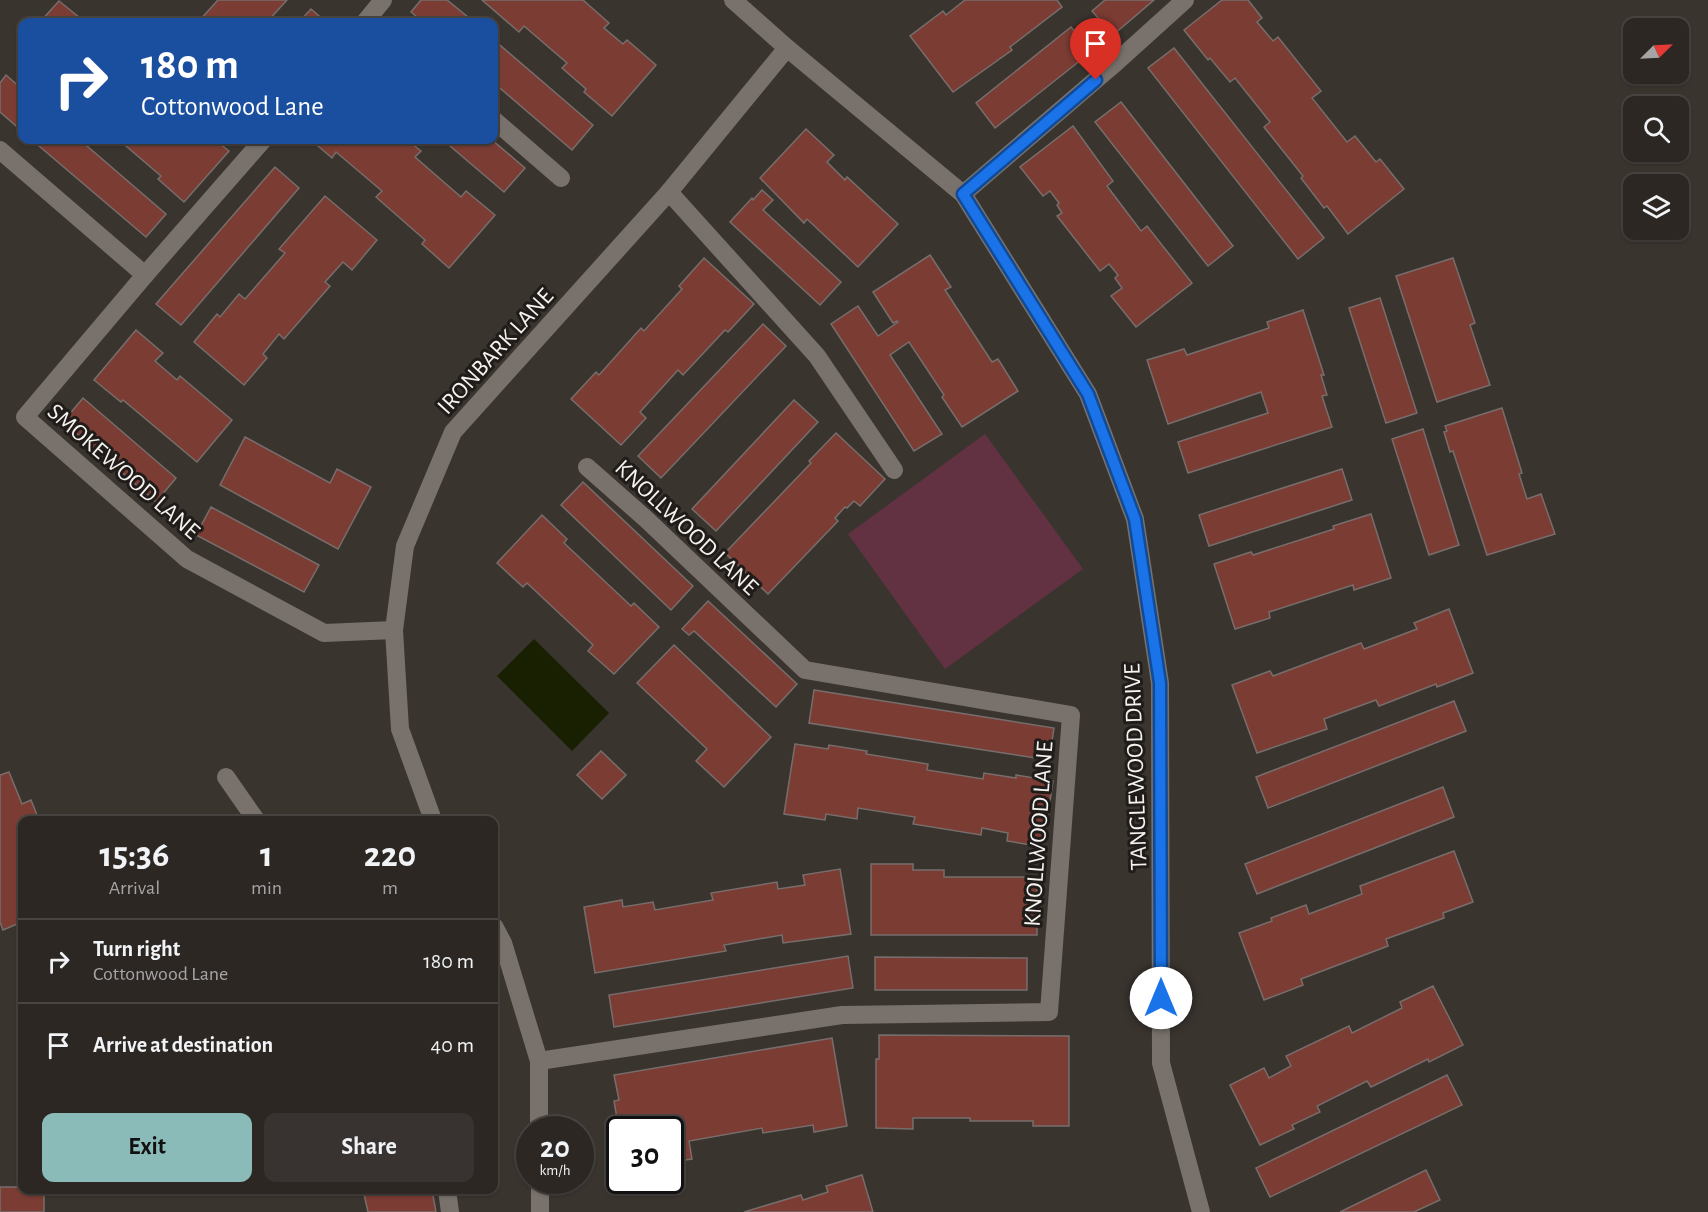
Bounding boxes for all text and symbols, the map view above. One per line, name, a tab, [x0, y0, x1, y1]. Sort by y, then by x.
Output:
pin	[1070, 18, 1121, 80]
north arrow	[1623, 18, 1689, 84]
map controls	[1623, 18, 1689, 240]
icon: arrive	[1079, 27, 1112, 60]
icon: right	[42, 42, 120, 120]
text: 180 m	[141, 44, 239, 86]
text: Cottonwood Lane	[141, 93, 324, 120]
button: search	[1623, 96, 1689, 162]
button: layers	[1623, 174, 1689, 240]
street label: IRONBARK LANE	[433, 284, 559, 419]
street label: SMOKEWOOD LANE	[43, 399, 204, 544]
street label: KNOLLWOOD LANE	[610, 456, 763, 600]
street label: TANGLEWOOD DRIVE	[1120, 663, 1152, 871]
street label: KNOLLWOOD LANE	[1021, 740, 1057, 928]
text: 15:36	[100, 837, 169, 873]
text: 1	[260, 837, 273, 873]
text: 220	[364, 837, 416, 873]
text: Arrival	[109, 878, 160, 898]
text: min	[251, 878, 282, 898]
text: m	[382, 878, 398, 898]
text: Turn right	[93, 938, 180, 960]
icon: right	[42, 945, 75, 978]
text: 180 m	[423, 950, 474, 972]
text: Cottonwood Lane	[93, 964, 228, 984]
position arrow	[1129, 966, 1193, 1030]
icon: arrive	[42, 1029, 75, 1062]
text: Arrive at destination	[93, 1034, 273, 1056]
text: 40 m	[431, 1034, 474, 1056]
button: Exit	[42, 1113, 252, 1182]
button: Share	[264, 1113, 474, 1182]
speed limit sign: 30	[606, 1116, 684, 1194]
text: 20	[540, 1133, 570, 1163]
text: km/h	[540, 1163, 570, 1178]

